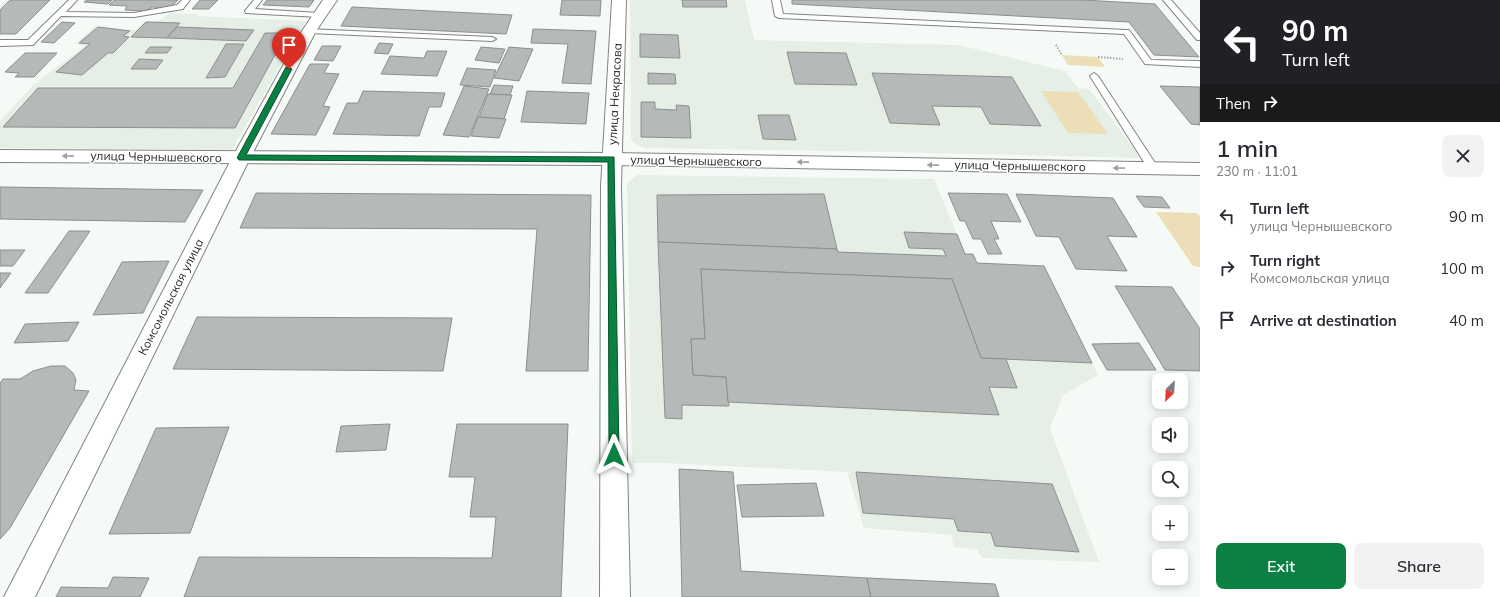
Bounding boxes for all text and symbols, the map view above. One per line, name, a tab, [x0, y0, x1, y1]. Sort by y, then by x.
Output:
text: 90 m	[1282, 13, 1348, 48]
icon: left	[1216, 16, 1268, 68]
pin	[272, 28, 306, 69]
icon: arrive	[278, 34, 300, 56]
street label: улица Некрасова	[604, 43, 625, 145]
text: Turn left	[1282, 48, 1350, 71]
icon: right	[1259, 92, 1281, 114]
text: Then	[1216, 94, 1251, 113]
text: 1 min	[1216, 133, 1278, 163]
button: close	[1442, 135, 1484, 177]
street label: улица Чернышевского	[90, 148, 222, 165]
street label: улица Чернышевского	[630, 152, 762, 169]
one-way arrow	[61, 153, 74, 159]
street label: улица Чернышевского	[954, 157, 1086, 174]
one-way arrow	[797, 159, 809, 166]
one-way arrow	[927, 161, 939, 168]
text: 230 m · 11:01	[1216, 163, 1298, 179]
one-way arrow	[1112, 165, 1125, 171]
text: Turn left	[1250, 199, 1309, 218]
icon: left	[1216, 205, 1238, 227]
text: 90 m	[1449, 207, 1484, 226]
text: улица Чернышевского	[1250, 218, 1392, 234]
street label: Комсомольская улица	[135, 236, 207, 358]
text: Turn right	[1250, 251, 1320, 270]
icon: right	[1216, 257, 1238, 279]
text: 100 m	[1440, 259, 1484, 278]
text: Комсомольская улица	[1250, 270, 1390, 286]
icon: arrive	[1216, 309, 1238, 331]
text: Arrive at destination	[1250, 311, 1397, 330]
text: 40 m	[1449, 311, 1484, 330]
north arrow	[1152, 373, 1188, 409]
map controls	[1152, 373, 1188, 585]
button: sound	[1152, 417, 1188, 453]
position arrow	[593, 434, 635, 476]
button: search	[1152, 461, 1188, 497]
button: +	[1152, 505, 1188, 541]
button: Exit	[1216, 543, 1346, 589]
button: Share	[1354, 543, 1484, 589]
button: −	[1152, 549, 1188, 585]

